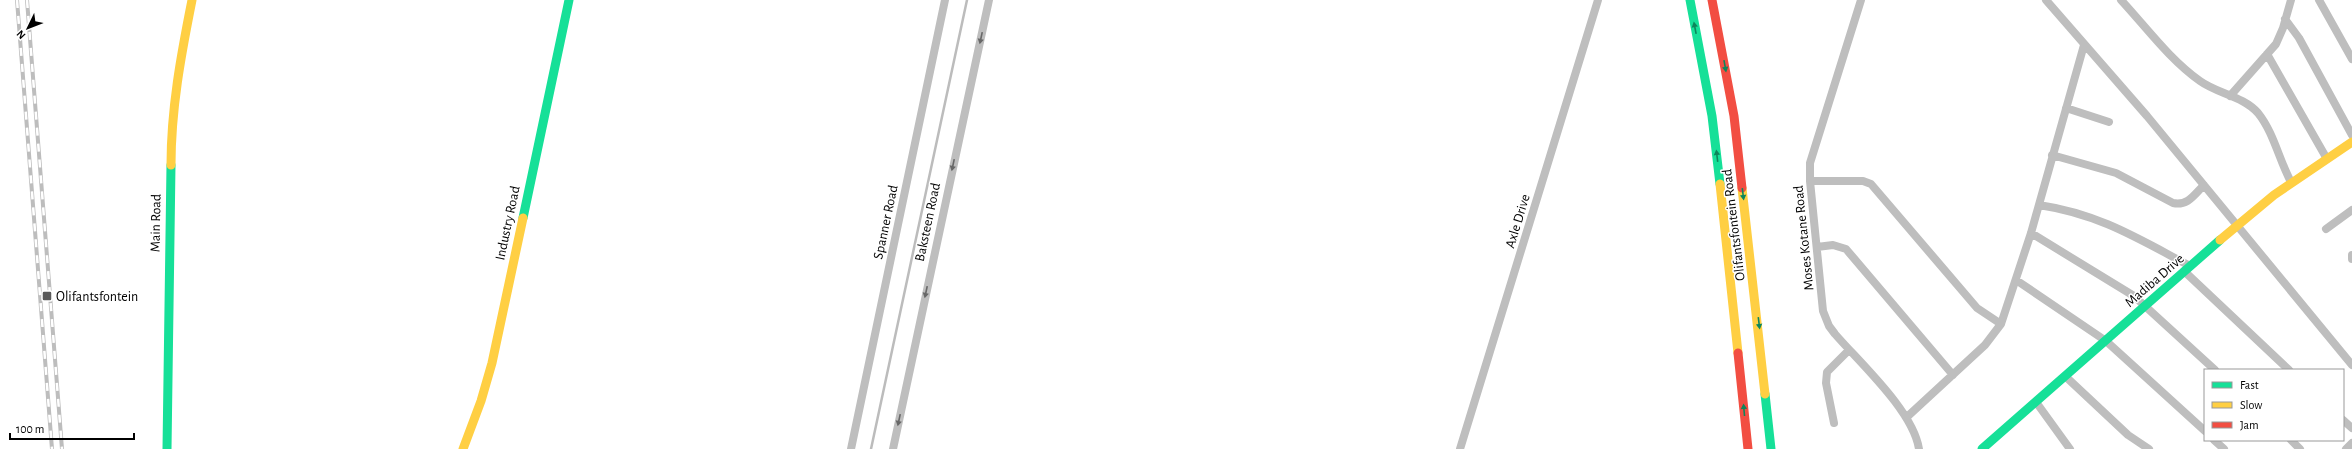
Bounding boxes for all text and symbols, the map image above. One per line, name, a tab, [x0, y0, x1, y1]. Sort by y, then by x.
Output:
north arrow	[8, 8, 48, 48]
one-way arrow	[1692, 21, 1698, 34]
text: N	[14, 28, 28, 41]
one-way arrow	[977, 32, 983, 44]
one-way arrow	[1722, 60, 1728, 72]
one-way arrow	[1713, 150, 1720, 162]
one-way arrow	[949, 159, 955, 171]
street label: Olifantsfontein Road	[1720, 168, 1748, 282]
street label: Baksteen Road	[913, 182, 943, 263]
street label: Spanner Road	[871, 184, 901, 261]
street label: Industry Road	[493, 185, 523, 262]
street label: Moses Kotane Road	[1792, 185, 1816, 291]
one-way arrow	[1740, 188, 1747, 200]
street label: Axle Drive	[1503, 193, 1533, 250]
street label: Main Road	[148, 194, 164, 252]
street label: Madiba Drive	[2122, 251, 2187, 310]
one-way arrow	[922, 286, 928, 298]
marker: Olifantsfontein	[41, 290, 53, 302]
place label: Olifantsfontein	[56, 290, 138, 304]
one-way arrow	[1755, 317, 1762, 329]
legend	[2204, 369, 2344, 441]
text: Fast	[2240, 379, 2259, 391]
text: Slow	[2240, 399, 2262, 411]
one-way arrow	[1741, 404, 1747, 416]
one-way arrow	[896, 413, 902, 426]
scale bar	[10, 415, 134, 441]
text: Jam	[2240, 419, 2259, 431]
text: 100 m	[16, 423, 44, 435]

